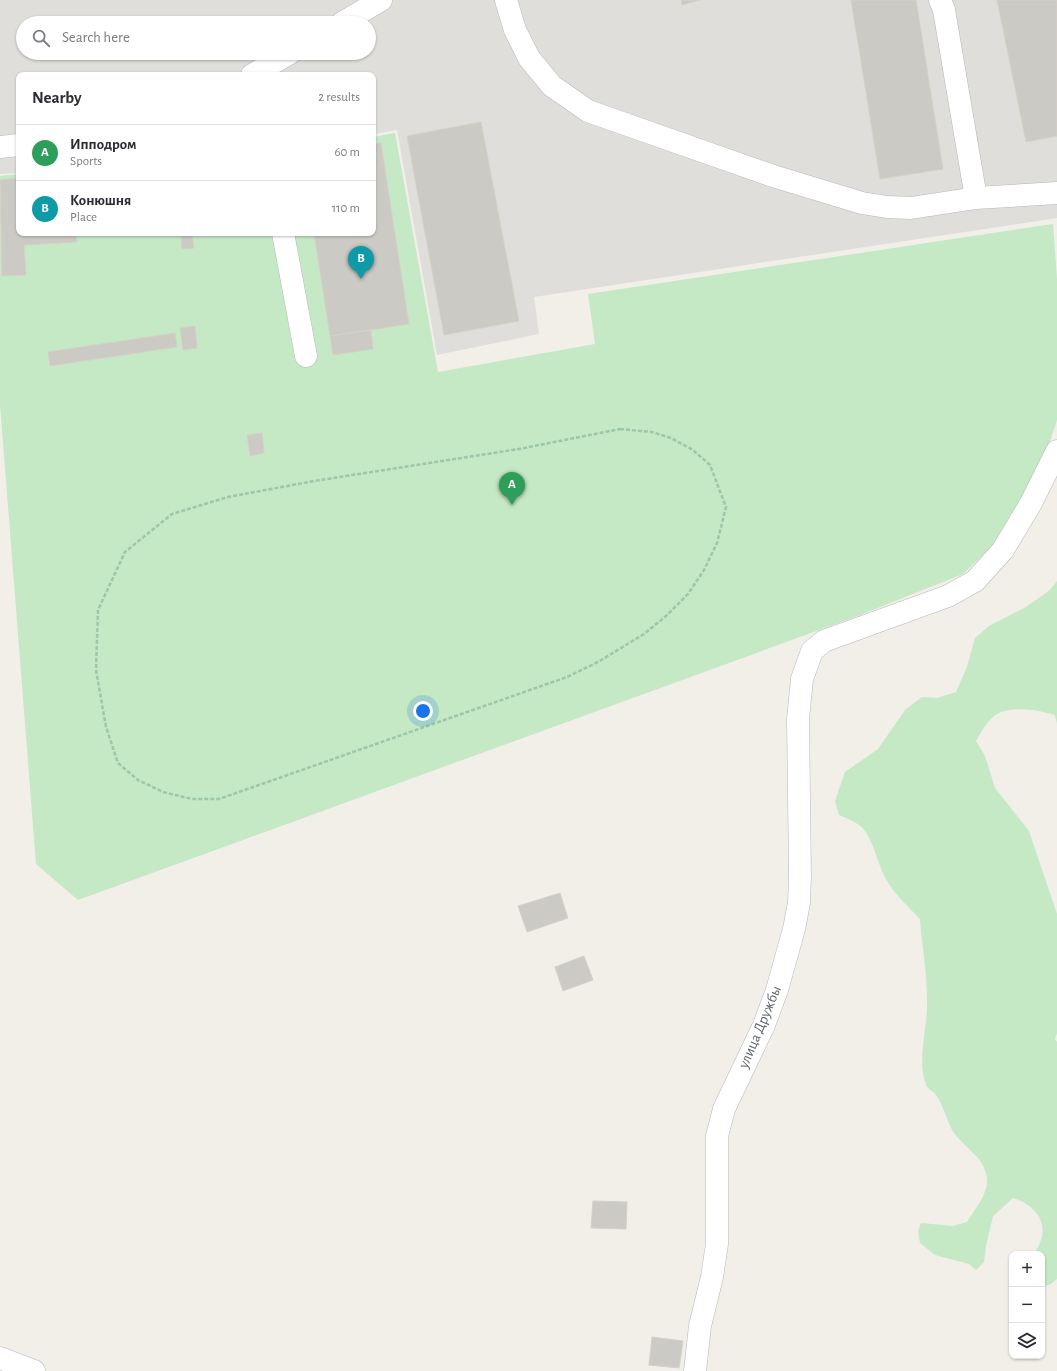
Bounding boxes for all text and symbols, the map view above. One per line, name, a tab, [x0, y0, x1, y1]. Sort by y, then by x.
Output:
search box	[16, 16, 376, 60]
icon: search	[30, 27, 52, 49]
text: Search here	[62, 30, 130, 45]
text: Nearby	[32, 89, 82, 106]
text: 2 results	[318, 91, 360, 104]
text: Ипподром	[70, 137, 137, 152]
text: A	[41, 146, 49, 159]
text: 60 m	[334, 146, 360, 159]
text: Sports	[70, 155, 102, 168]
text: Конюшня	[70, 193, 131, 208]
text: B	[41, 202, 49, 215]
text: 110 m	[332, 202, 360, 215]
text: Place	[70, 211, 97, 224]
pin: B	[348, 246, 374, 279]
pin: A	[499, 472, 525, 505]
your location	[413, 701, 433, 721]
street label: улица Дружбы	[736, 984, 784, 1071]
map controls	[1009, 1251, 1045, 1359]
button: +	[1009, 1251, 1045, 1287]
button: −	[1009, 1287, 1045, 1323]
button: layers	[1009, 1323, 1045, 1359]

